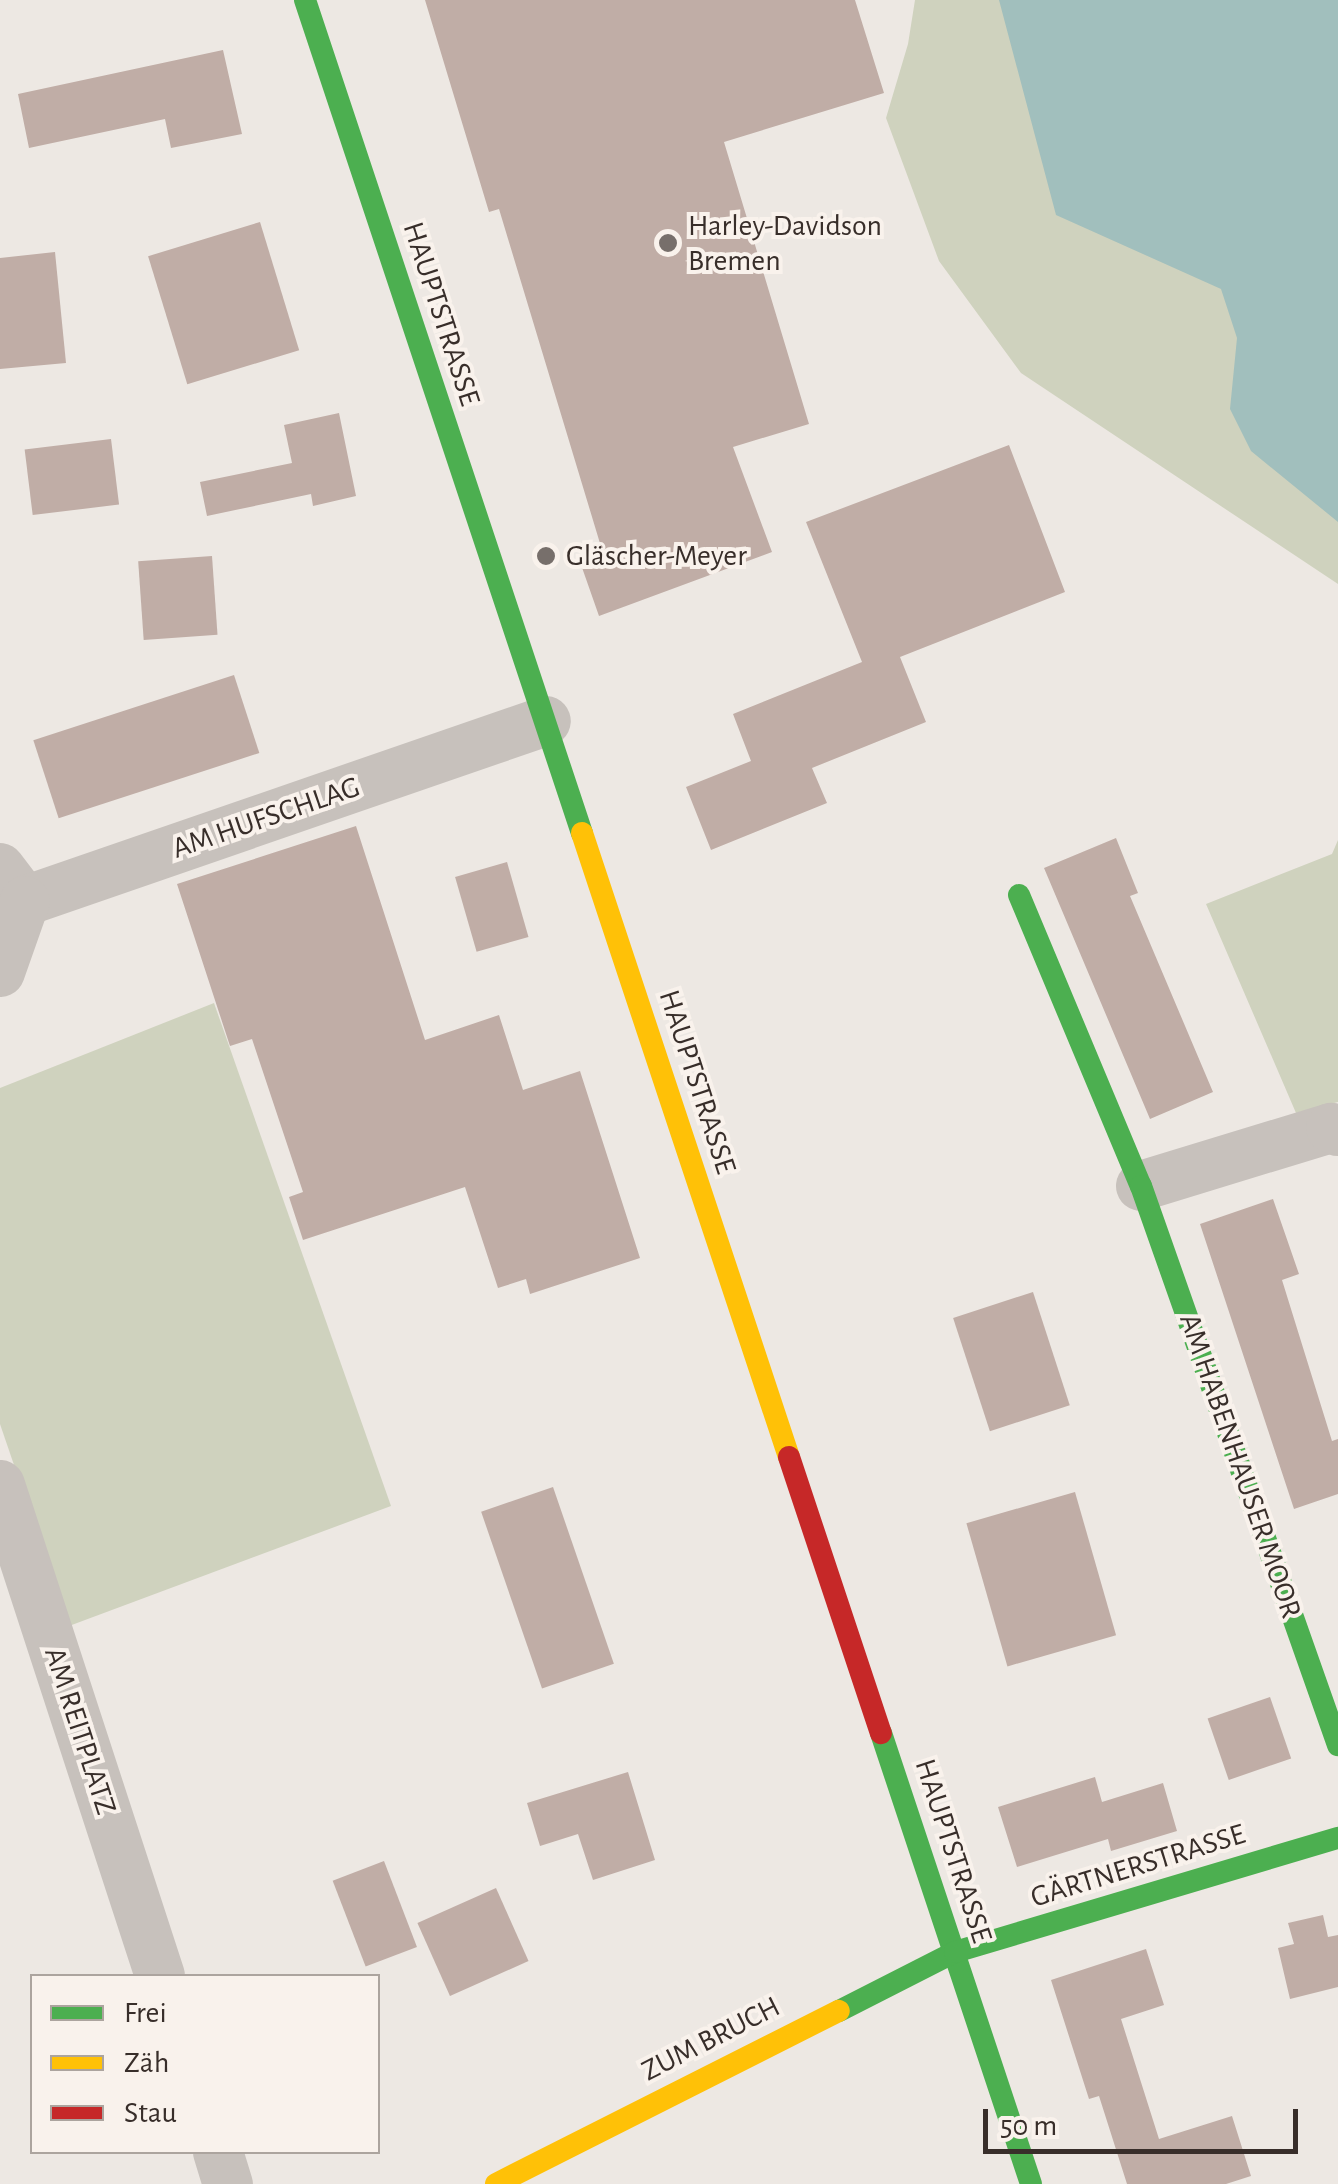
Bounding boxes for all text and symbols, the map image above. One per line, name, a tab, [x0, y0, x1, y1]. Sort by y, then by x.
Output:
place label: Harley-Davidson Bremen	[688, 208, 882, 278]
street label: HAUPTSTRASSE	[394, 218, 488, 410]
marker: Harley-Davidson Bremen	[657, 232, 679, 254]
place label: Gläscher-Meyer	[566, 538, 747, 574]
marker: Gläscher-Meyer	[535, 545, 557, 567]
street label: AM HUFSCHLAG	[168, 769, 364, 867]
street label: HAUPTSTRASSE	[650, 986, 744, 1178]
street label: AM HABENHAUSER MOOR	[1171, 1309, 1309, 1623]
street label: AM REITPLATZ	[36, 1643, 124, 1819]
street label: HAUPTSTRASSE	[906, 1755, 1000, 1947]
street label: GÄRTNERSTRASSE	[1026, 1816, 1250, 1916]
legend	[30, 1974, 380, 2154]
street label: ZUM BRUCH	[636, 1989, 786, 2089]
text: Frei	[124, 1998, 167, 2028]
text: Zäh	[124, 2048, 169, 2078]
scale bar	[988, 2089, 1303, 2151]
text: Stau	[124, 2098, 177, 2128]
text: 50 m	[1000, 2111, 1057, 2141]

